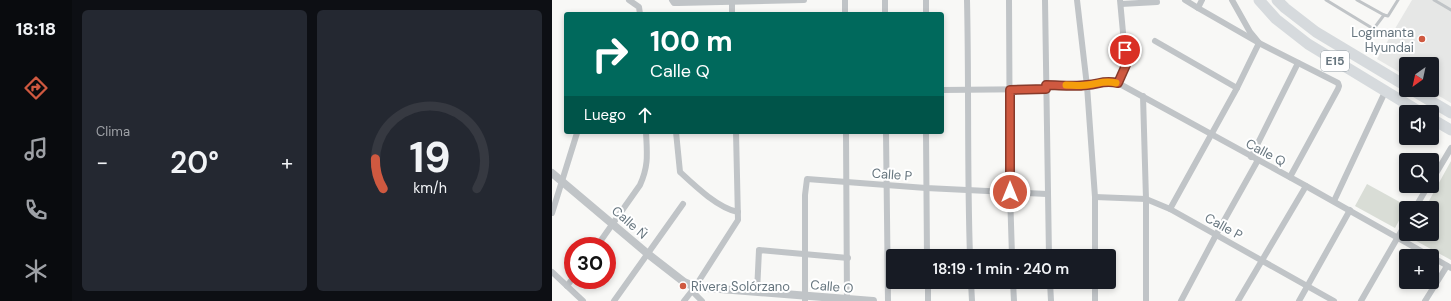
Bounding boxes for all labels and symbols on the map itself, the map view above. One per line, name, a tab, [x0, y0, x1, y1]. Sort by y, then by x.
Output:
place label: Logimanta Hyundai	[1351, 24, 1414, 56]
pin	[1108, 33, 1142, 67]
marker: Logimanta Hyundai	[1417, 34, 1427, 44]
road number: E15	[1321, 51, 1349, 71]
north arrow	[1399, 57, 1439, 97]
street label: Calle Q	[1243, 135, 1289, 170]
street label: Calle P	[871, 165, 913, 184]
position arrow	[989, 171, 1031, 213]
street label: Calle Ñ	[608, 202, 651, 243]
street label: Calle P	[1202, 209, 1246, 244]
speed limit sign: 30	[564, 237, 616, 289]
street label: Calle O	[810, 276, 854, 297]
place label: Rivera Solórzano	[691, 278, 790, 295]
marker: Rivera Solórzano	[678, 281, 688, 291]

